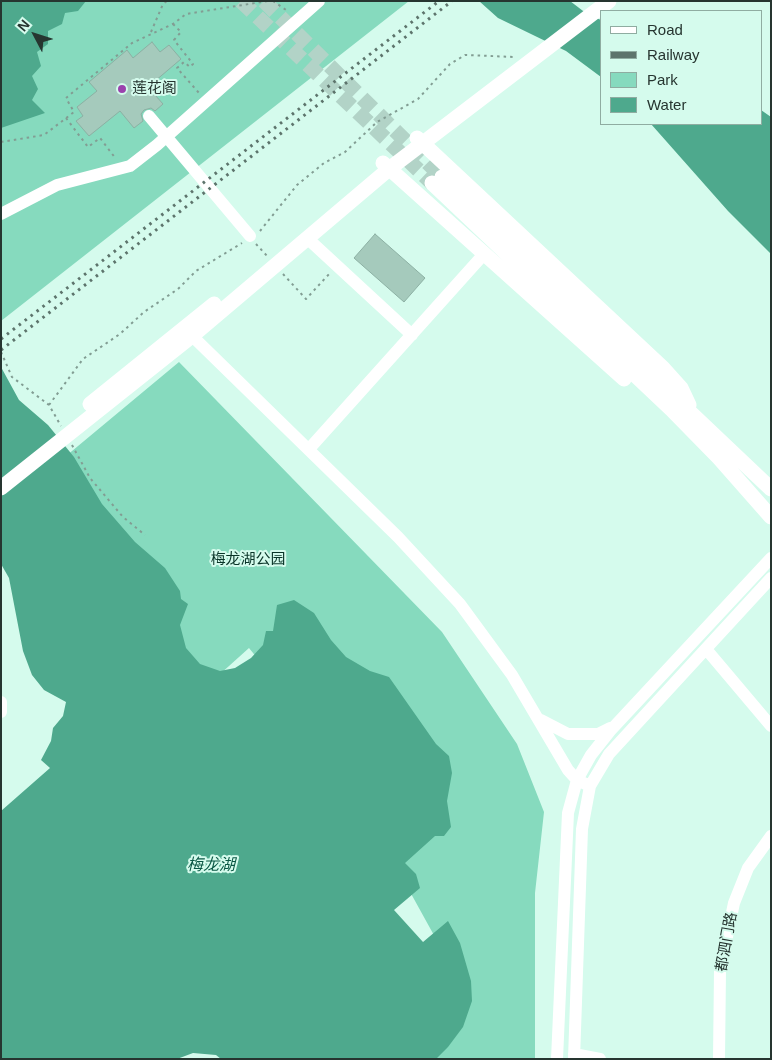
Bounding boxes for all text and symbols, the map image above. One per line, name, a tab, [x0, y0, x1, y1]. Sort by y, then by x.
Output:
north arrow	[10, 10, 60, 60]
legend	[600, 10, 762, 125]
text: N	[14, 16, 33, 34]
text: Road	[647, 21, 683, 38]
text: Railway	[647, 46, 700, 63]
text: Park	[647, 71, 678, 88]
place label: 莲花阁	[132, 80, 177, 98]
marker: 莲花阁	[116, 83, 128, 95]
text: Water	[647, 96, 686, 113]
park label: 梅龙湖公园	[211, 551, 285, 569]
water label: 梅龙湖	[187, 856, 235, 876]
street label: 都泗门路	[713, 911, 741, 973]

